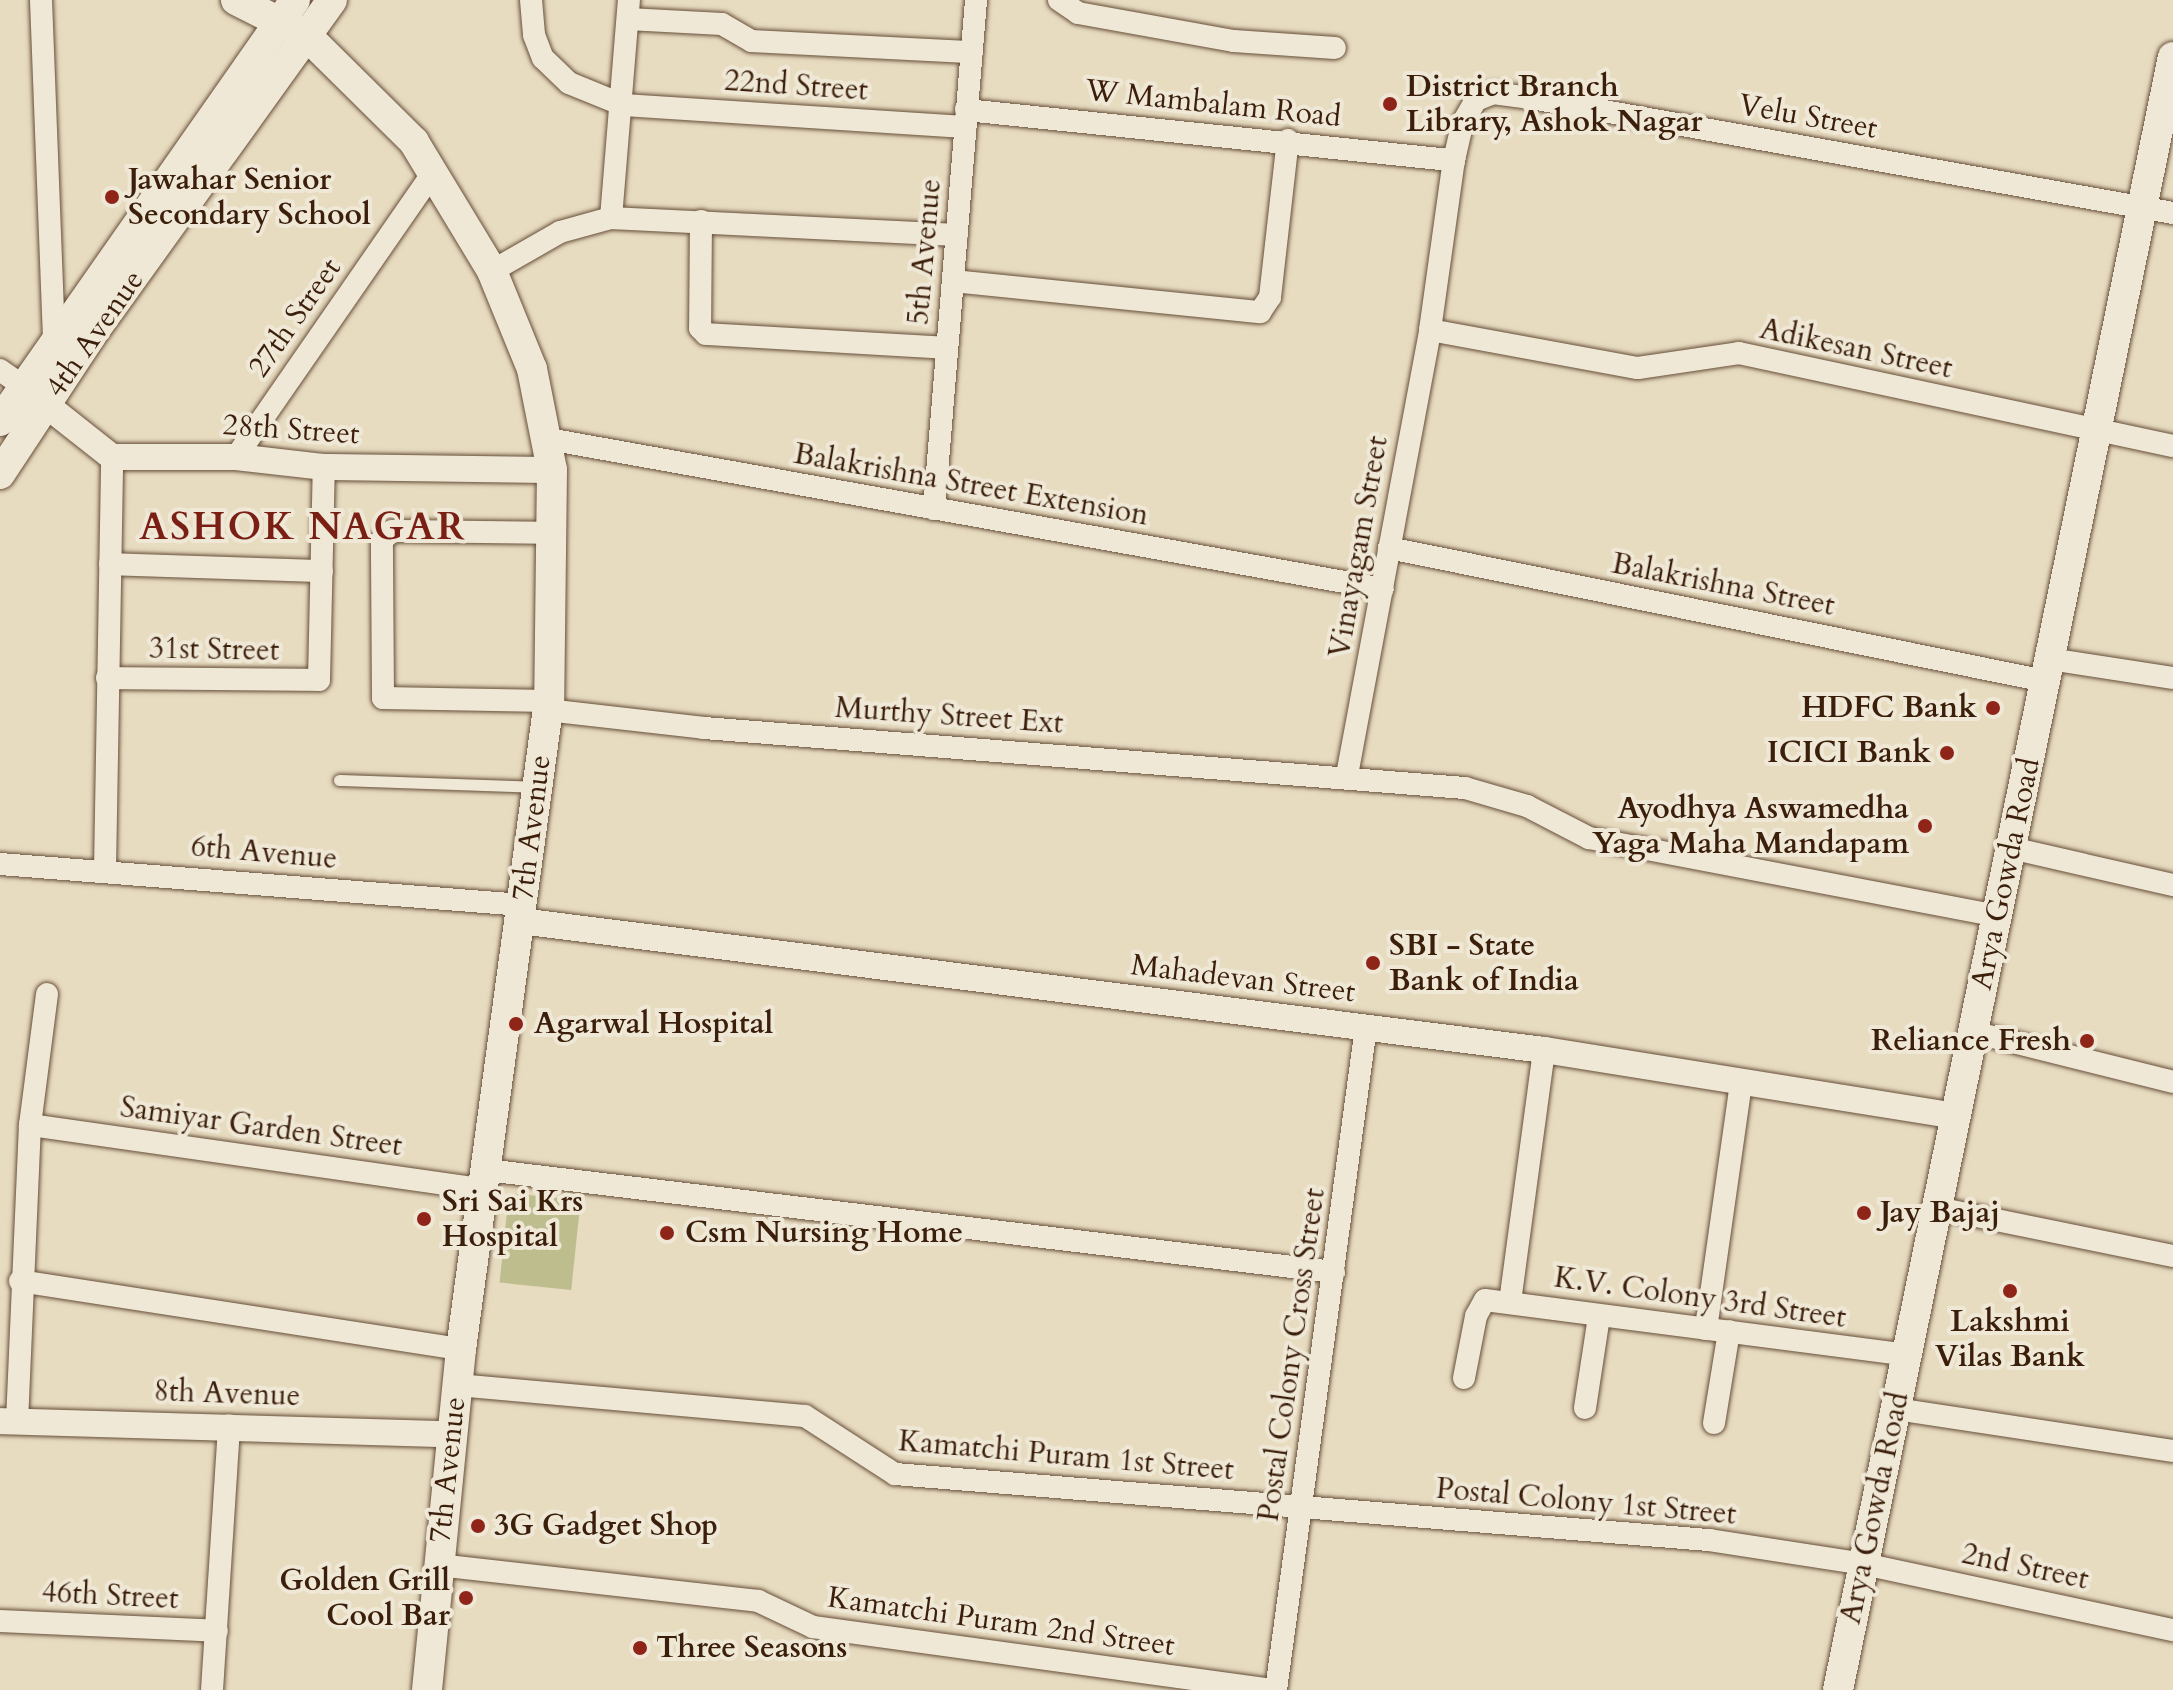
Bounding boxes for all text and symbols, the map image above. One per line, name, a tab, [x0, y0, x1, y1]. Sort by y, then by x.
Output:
street label: 22nd Street	[723, 63, 869, 109]
place label: District Branch Library, Ashok Nagar	[1406, 69, 1703, 140]
street label: W Mambalam Road	[1083, 73, 1343, 135]
street label: Velu Street	[1736, 87, 1880, 147]
marker: District Branch Library, Ashok Nagar	[1381, 95, 1399, 113]
place label: Jawahar Senior Secondary School	[128, 162, 371, 232]
street label: 5th Avenue	[901, 177, 949, 327]
marker: Jawahar Senior Secondary School	[103, 188, 121, 206]
street label: 27th Street	[241, 252, 349, 384]
street label: 4th Avenue	[38, 264, 152, 404]
street label: Adikesan Street	[1757, 311, 1955, 387]
street label: 28th Street	[221, 407, 361, 453]
street label: Vinayagam Street	[1322, 433, 1396, 661]
street label: Balakrishna Street Extension	[791, 436, 1151, 534]
district label: ASHOK NAGAR	[139, 505, 467, 551]
street label: Balakrishna Street	[1609, 546, 1837, 624]
street label: 31st Street	[148, 631, 280, 669]
street label: Murthy Street Ext	[834, 690, 1064, 742]
place label: HDFC Bank	[1801, 690, 1977, 726]
marker: HDFC Bank	[1984, 699, 2002, 717]
place label: ICICI Bank	[1767, 735, 1931, 771]
marker: ICICI Bank	[1938, 744, 1956, 762]
street label: 7th Avenue	[505, 753, 559, 903]
street label: Arya Gowda Road	[1964, 755, 2048, 993]
place label: Ayodhya Aswamedha Yaga Maha Mandapam	[1592, 791, 1909, 862]
marker: Ayodhya Aswamedha Yaga Maha Mandapam	[1916, 817, 1934, 835]
street label: 6th Avenue	[189, 829, 339, 877]
place label: SBI - State Bank of India	[1389, 928, 1579, 998]
street label: Mahadevan Street	[1129, 947, 1357, 1011]
marker: SBI - State Bank of India	[1364, 954, 1382, 972]
place label: Agarwal Hospital	[534, 1006, 773, 1042]
marker: Agarwal Hospital	[505, 1013, 527, 1035]
place label: Reliance Fresh	[1871, 1023, 2071, 1059]
marker: Reliance Fresh	[2078, 1032, 2096, 1050]
street label: Samiyar Garden Street	[118, 1089, 404, 1165]
place label: Sri Sai Krs Hospital	[442, 1184, 583, 1254]
street label: Postal Colony Cross Street	[1251, 1186, 1333, 1524]
place label: Jay Bajaj	[1880, 1195, 2000, 1231]
marker: Jay Bajaj	[1855, 1204, 1873, 1222]
marker: Sri Sai Krs Hospital	[413, 1208, 435, 1230]
place label: Csm Nursing Home	[685, 1215, 963, 1251]
marker: Csm Nursing Home	[656, 1222, 678, 1244]
street label: K.V. Colony 3rd Street	[1552, 1260, 1848, 1336]
marker: Lakshmi Vilas Bank	[2001, 1282, 2019, 1300]
place label: Lakshmi Vilas Bank	[1935, 1304, 2085, 1374]
street label: 8th Avenue	[153, 1373, 301, 1415]
street label: Arya Gowda Road	[1833, 1389, 1917, 1627]
street label: 7th Avenue	[422, 1395, 474, 1545]
street label: Kamatchi Puram 1st Street	[897, 1423, 1235, 1489]
street label: Postal Colony 1st Street	[1434, 1471, 1738, 1533]
place label: 3G Gadget Shop	[494, 1508, 718, 1544]
marker: 3G Gadget Shop	[469, 1517, 487, 1535]
street label: 2nd Street	[1958, 1536, 2092, 1598]
place label: Golden Grill Cool Bar	[279, 1563, 450, 1634]
street label: 46th Street	[41, 1574, 179, 1618]
street label: Kamatchi Puram 2nd Street	[825, 1580, 1177, 1664]
marker: Golden Grill Cool Bar	[457, 1589, 475, 1607]
place label: Three Seasons	[656, 1630, 847, 1666]
marker: Three Seasons	[631, 1639, 649, 1657]

